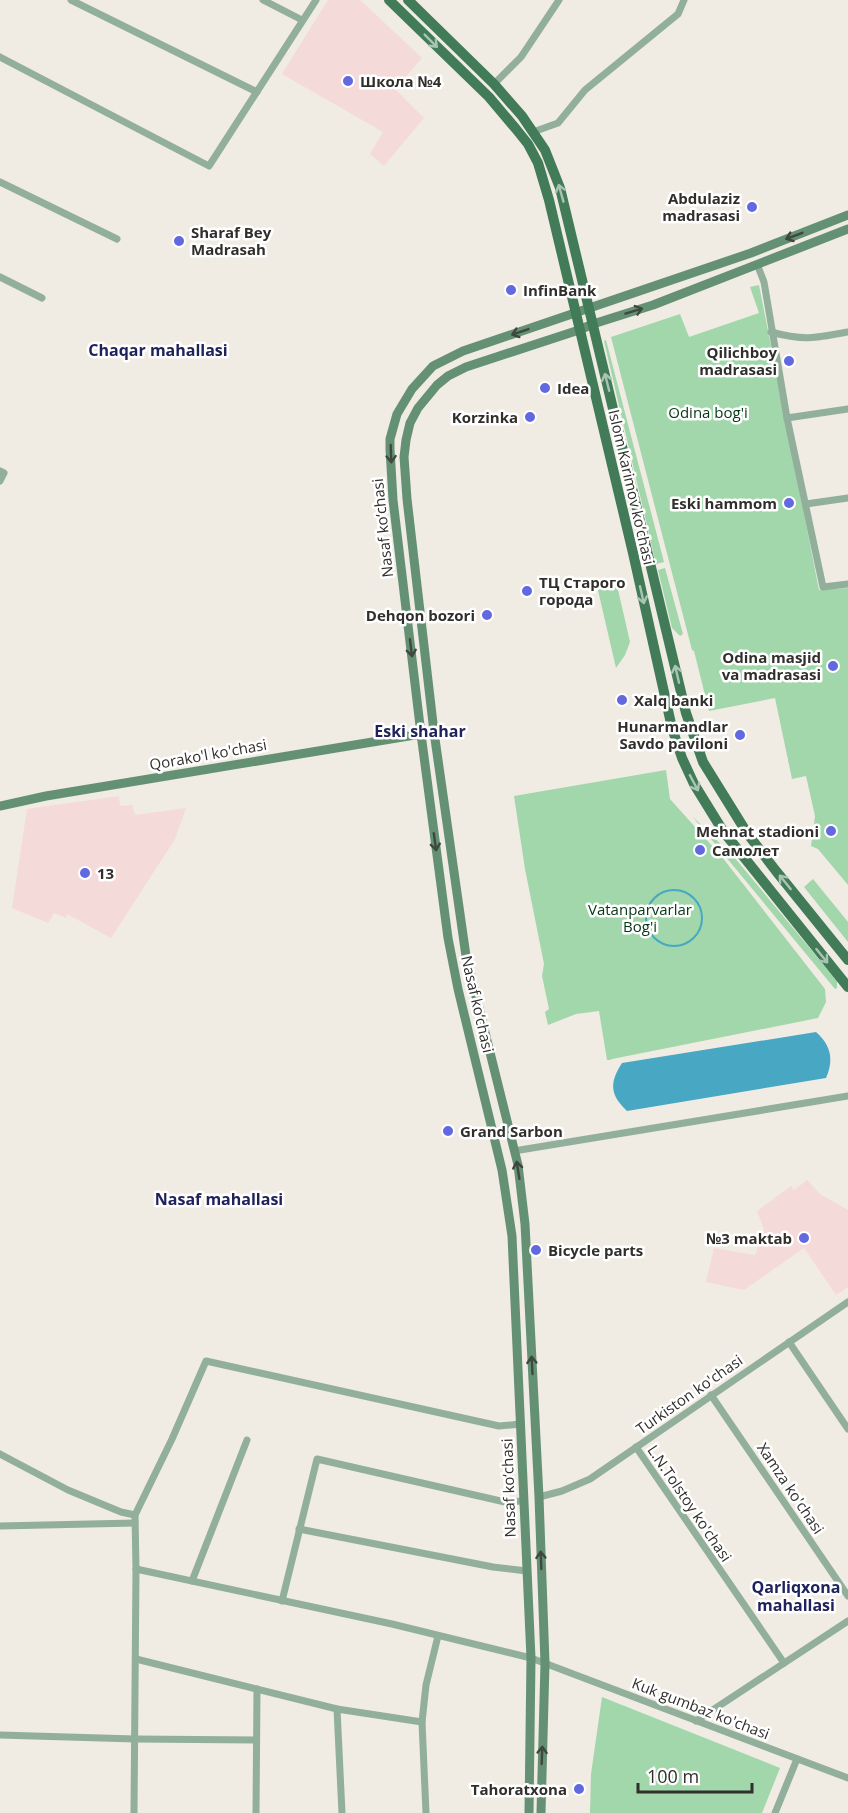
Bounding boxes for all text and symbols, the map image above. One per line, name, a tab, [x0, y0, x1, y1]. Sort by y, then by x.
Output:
one-way arrow	[423, 34, 438, 49]
place label: Школа №4	[360, 71, 442, 91]
marker: Школа №4	[341, 74, 355, 88]
one-way arrow	[554, 184, 566, 203]
place label: Abdulaziz madrasasi	[662, 188, 740, 225]
marker: Abdulaziz madrasasi	[745, 200, 759, 214]
place label: Sharaf Bey Madrasah	[191, 222, 272, 259]
one-way arrow	[785, 232, 803, 243]
marker: Sharaf Bey Madrasah	[172, 234, 186, 248]
place label: InfinBank	[523, 280, 597, 300]
marker: InfinBank	[504, 283, 518, 297]
one-way arrow	[624, 305, 643, 316]
one-way arrow	[511, 327, 530, 338]
district label: Chaqar mahallasi	[88, 339, 228, 361]
place label: Qilichboy madrasasi	[699, 342, 777, 379]
marker: Qilichboy madrasasi	[782, 354, 796, 368]
one-way arrow	[601, 373, 613, 392]
place label: Idea	[557, 378, 589, 398]
marker: Idea	[538, 381, 552, 395]
park label: Odina bog'i	[668, 402, 748, 422]
place label: Korzinka	[452, 407, 518, 427]
street label: Islom Karimov ko‘chasi	[604, 407, 660, 567]
marker: Korzinka	[523, 410, 537, 424]
one-way arrow	[385, 444, 396, 464]
street label: Nasaf ko‘chasi	[367, 478, 397, 578]
place label: Eski hammom	[671, 493, 777, 513]
marker: Eski hammom	[782, 496, 796, 510]
place label: ТЦ Старого города	[539, 572, 625, 609]
marker: ТЦ Старого города	[520, 584, 534, 598]
one-way arrow	[637, 585, 648, 605]
place label: Dehqon bozori	[366, 605, 475, 625]
marker: Dehqon bozori	[480, 608, 494, 622]
one-way arrow	[405, 638, 416, 658]
place label: Odina masjid va madrasasi	[722, 647, 821, 684]
marker: Odina masjid va madrasasi	[826, 659, 840, 673]
one-way arrow	[671, 665, 683, 684]
place label: Xalq banki	[634, 690, 713, 710]
marker: Xalq banki	[615, 693, 629, 707]
place label: Hunarmandlar Savdo paviloni	[617, 716, 728, 753]
district label: Eski shahar	[374, 720, 466, 742]
marker: Hunarmandlar Savdo paviloni	[733, 728, 747, 742]
street label: Qorako'l ko'chasi	[148, 734, 268, 774]
one-way arrow	[689, 773, 700, 791]
place label: Mehnat stadioni	[696, 821, 819, 841]
marker: Mehnat stadioni	[824, 824, 838, 838]
one-way arrow	[430, 831, 441, 851]
place label: Самолет	[712, 840, 779, 860]
marker: Самолет	[693, 843, 707, 857]
place label: 13	[97, 863, 114, 883]
marker: 13	[78, 866, 92, 880]
one-way arrow	[778, 874, 791, 890]
park label: Vatanparvarlar Bog'i	[588, 899, 692, 936]
one-way arrow	[816, 948, 829, 964]
street label: Nasaf ko‘chasi	[457, 953, 499, 1055]
place label: Grand Sarbon	[460, 1121, 563, 1141]
marker: Grand Sarbon	[441, 1124, 455, 1138]
one-way arrow	[513, 1161, 524, 1181]
district label: Nasaf mahallasi	[155, 1188, 283, 1210]
place label: №3 maktab	[706, 1228, 792, 1248]
marker: №3 maktab	[797, 1231, 811, 1245]
place label: Bicycle parts	[548, 1240, 643, 1260]
marker: Bicycle parts	[529, 1243, 543, 1257]
street label: Turkiston ko'chasi	[632, 1350, 746, 1438]
one-way arrow	[527, 1355, 538, 1375]
street label: Nasaf ko‘chasi	[496, 1438, 520, 1538]
street label: Xamza ko'chasi	[753, 1438, 829, 1538]
street label: L.N.Tolstoy ko'chasi	[643, 1441, 737, 1565]
one-way arrow	[536, 1550, 547, 1570]
district label: Qarliqxona mahallasi	[752, 1576, 840, 1616]
street label: Kuk gumbaz ko'chasi	[629, 1673, 773, 1743]
one-way arrow	[537, 1745, 548, 1765]
scale bar	[638, 1756, 752, 1794]
text: 100 m	[647, 1764, 699, 1788]
place label: Tahoratxona	[471, 1779, 567, 1799]
marker: Tahoratxona	[572, 1782, 586, 1796]

